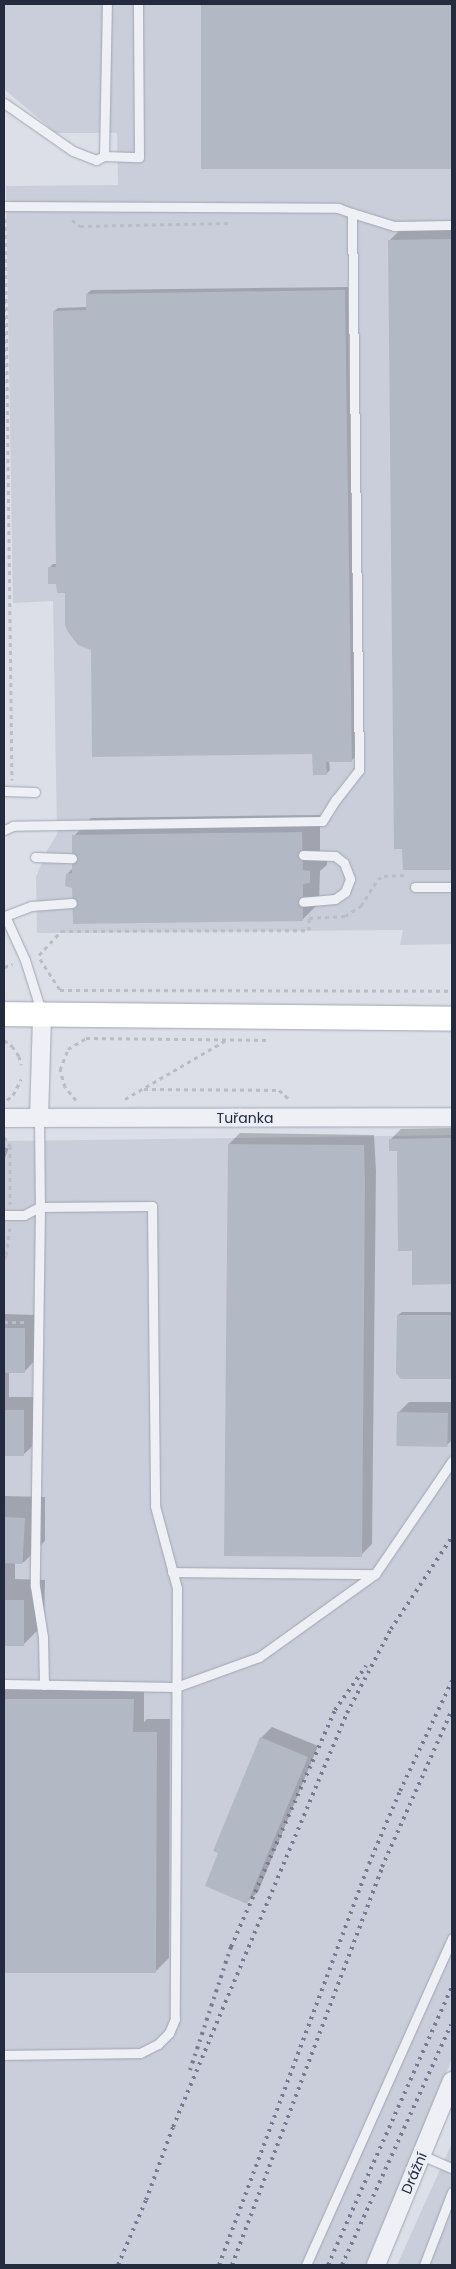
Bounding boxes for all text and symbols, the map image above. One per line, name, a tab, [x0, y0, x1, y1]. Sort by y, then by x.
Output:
street label: Tuřanka	[217, 1110, 273, 1126]
street label: Drážní	[398, 2150, 430, 2196]

